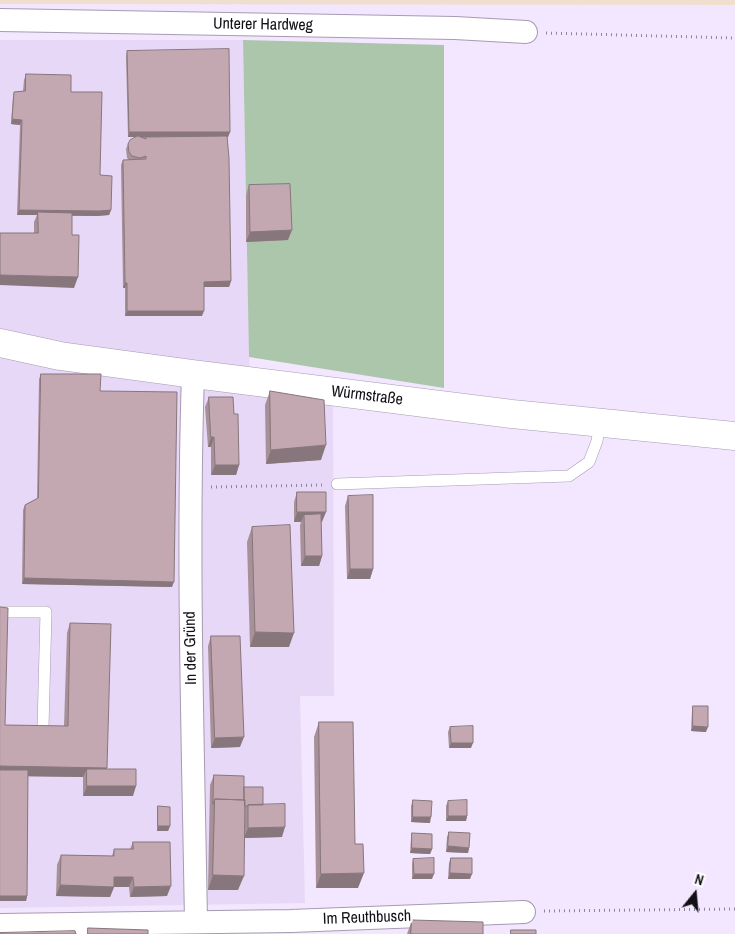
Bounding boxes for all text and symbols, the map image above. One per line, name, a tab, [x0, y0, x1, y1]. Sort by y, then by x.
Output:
street label: Unterer Hardweg	[213, 15, 313, 35]
street label: Würmstraße	[330, 382, 404, 410]
street label: In der Gründ	[181, 611, 201, 685]
north arrow	[670, 869, 720, 919]
text: N	[693, 870, 706, 889]
street label: Im Reuthbusch	[323, 907, 411, 929]

